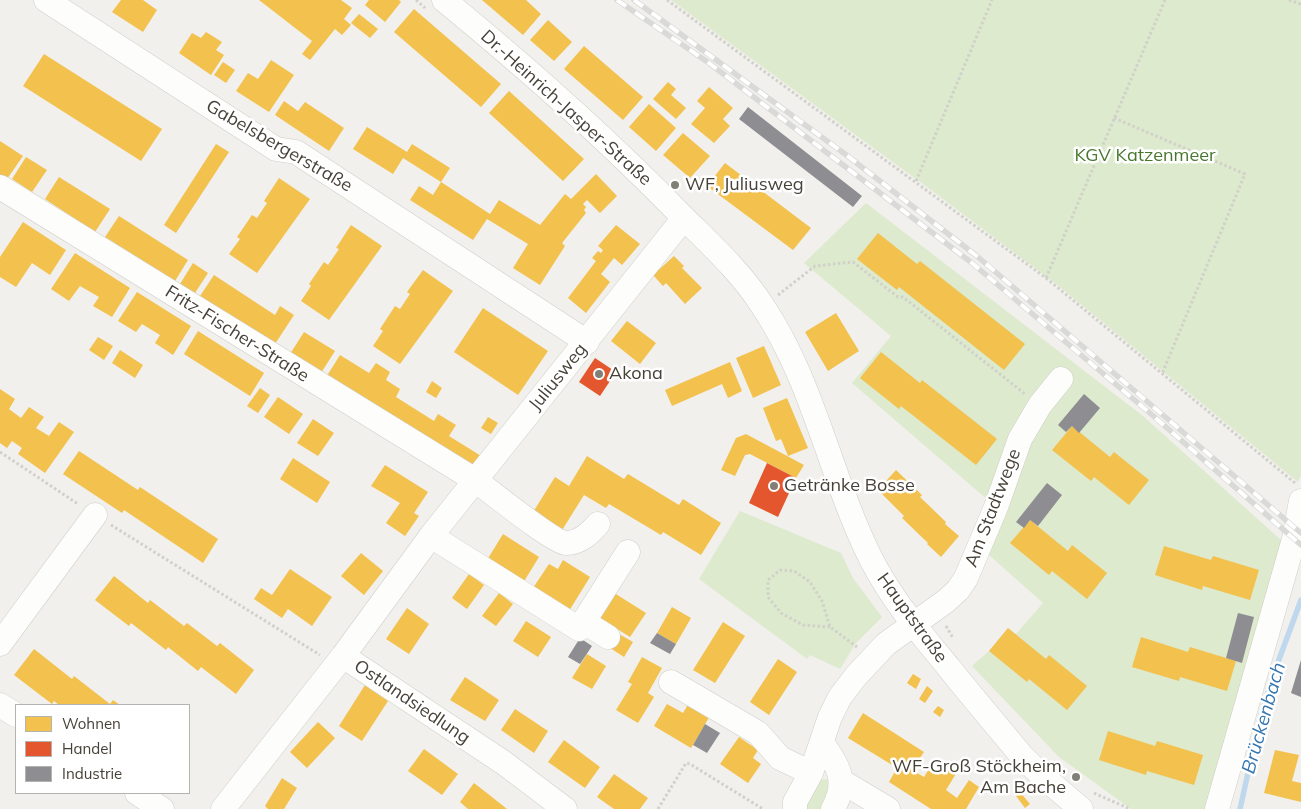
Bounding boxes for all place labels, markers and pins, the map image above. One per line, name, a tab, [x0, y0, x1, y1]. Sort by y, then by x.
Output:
place label: WF, Juliusweg	[685, 174, 804, 196]
marker: WF, Juliusweg	[669, 179, 681, 191]
place label: Akona	[609, 363, 663, 385]
marker: Akona	[593, 368, 605, 380]
place label: Getränke Bosse	[784, 475, 915, 497]
marker: Getränke Bosse	[768, 480, 780, 492]
place label: WF-Groß Stöckheim, Am Bache	[892, 756, 1066, 799]
marker: WF-Groß Stöckheim, Am Bache	[1070, 771, 1082, 783]

